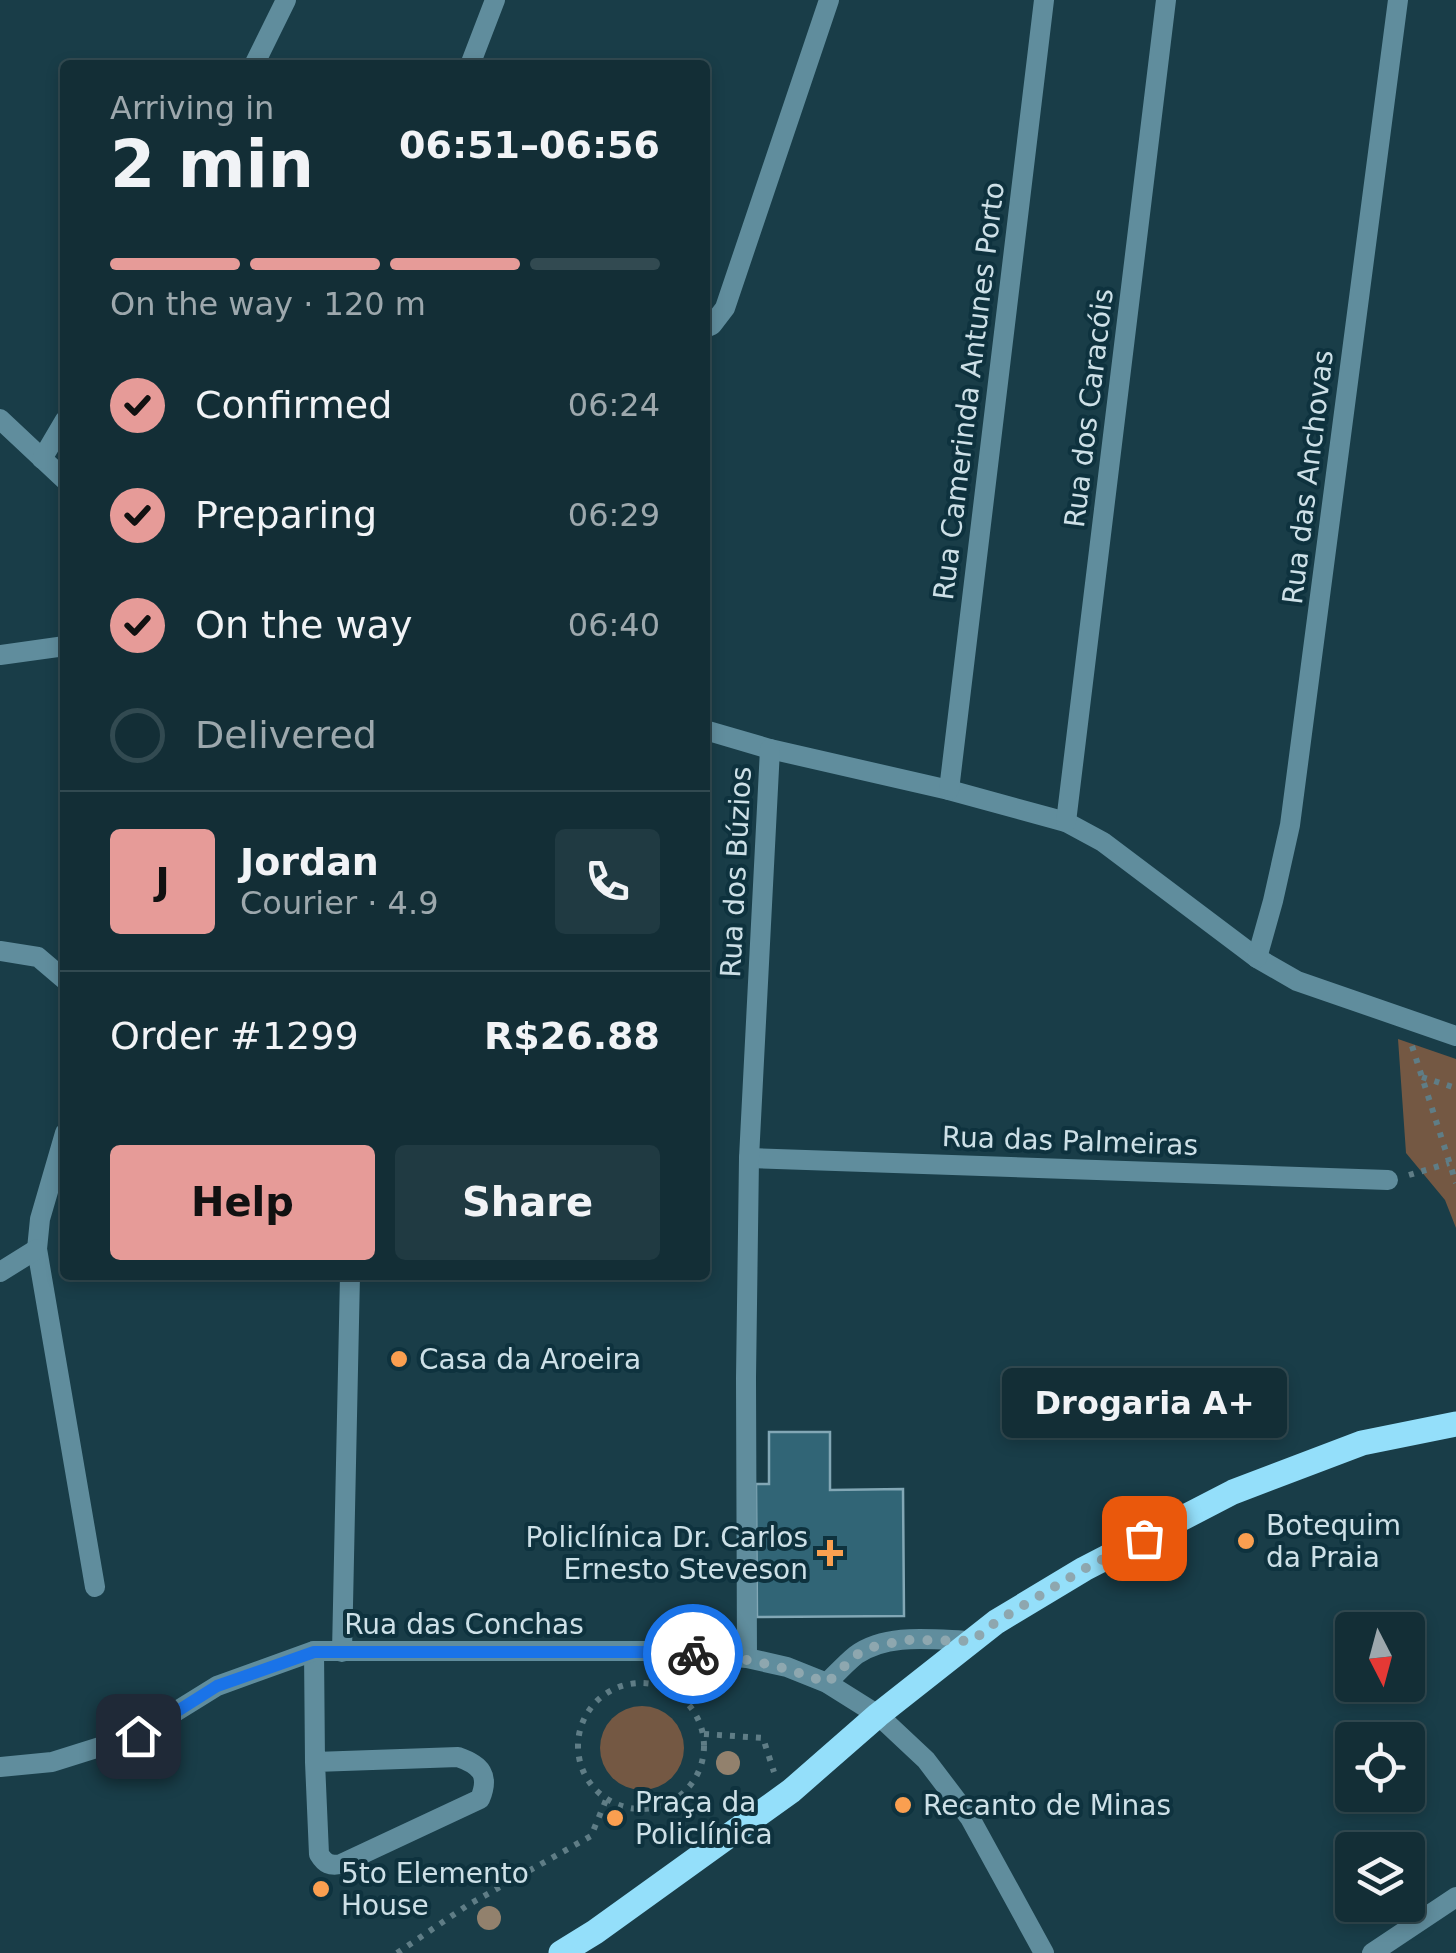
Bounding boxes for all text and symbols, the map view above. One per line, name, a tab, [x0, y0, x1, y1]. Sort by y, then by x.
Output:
text: Arriving in	[110, 89, 274, 127]
text: 06:51–06:56	[399, 123, 660, 167]
text: 2 min	[110, 127, 314, 202]
street label: Rua Camerinda Antunes Porto	[927, 180, 1011, 602]
text: On the way · 120 m	[110, 285, 426, 323]
street label: Rua dos Caracóis	[1058, 287, 1120, 529]
street label: Rua das Anchovas	[1276, 348, 1340, 606]
icon: check	[110, 378, 165, 433]
text: Confirmed	[195, 383, 392, 427]
text: 06:24	[568, 386, 660, 424]
icon: check	[110, 488, 165, 543]
text: Preparing	[195, 493, 377, 537]
text: 06:29	[568, 496, 660, 534]
icon: check	[110, 598, 165, 653]
text: On the way	[195, 603, 412, 647]
text: 06:40	[568, 606, 660, 644]
text: Delivered	[195, 713, 377, 757]
street label: Rua dos Búzios	[714, 766, 758, 978]
button: phone	[555, 829, 660, 934]
text: Jordan	[240, 840, 379, 884]
text: J	[155, 859, 170, 903]
text: Courier · 4.9	[240, 884, 439, 922]
text: Order #1299	[110, 1014, 359, 1058]
text: R$26.88	[484, 1014, 660, 1058]
street label: Rua das Palmeiras	[941, 1120, 1199, 1162]
button: Help	[110, 1145, 375, 1260]
button: Share	[395, 1145, 660, 1260]
place label: Casa da Aroeira	[419, 1343, 641, 1376]
marker: Casa da Aroeira	[388, 1348, 410, 1370]
callout: Drogaria A+	[1002, 1368, 1286, 1438]
text: Drogaria A+	[1035, 1384, 1254, 1422]
pin	[1102, 1496, 1187, 1581]
place label: Botequim da Praia	[1266, 1509, 1401, 1574]
icon: bag	[1117, 1511, 1172, 1566]
place label: Policlínica Dr. Carlos Ernesto Steveson	[525, 1521, 808, 1586]
marker: Botequim da Praia	[1235, 1530, 1257, 1552]
marker: Policlínica Dr. Carlos Ernesto Steveson	[817, 1540, 843, 1566]
courier	[643, 1604, 743, 1704]
street label: Rua das Conchas	[344, 1608, 584, 1641]
north arrow	[1335, 1612, 1425, 1702]
map controls	[1335, 1612, 1425, 1922]
icon: bike	[666, 1627, 721, 1682]
pin	[96, 1694, 181, 1779]
icon: home	[111, 1709, 166, 1764]
button: locate	[1335, 1722, 1425, 1812]
place label: Praça da Policlínica	[635, 1786, 773, 1851]
place label: Recanto de Minas	[923, 1789, 1171, 1822]
marker: Recanto de Minas	[892, 1794, 914, 1816]
marker: Praça da Policlínica	[604, 1807, 626, 1829]
button: layers	[1335, 1832, 1425, 1922]
place label: 5to Elemento House	[341, 1857, 529, 1922]
marker: 5to Elemento House	[310, 1878, 332, 1900]

